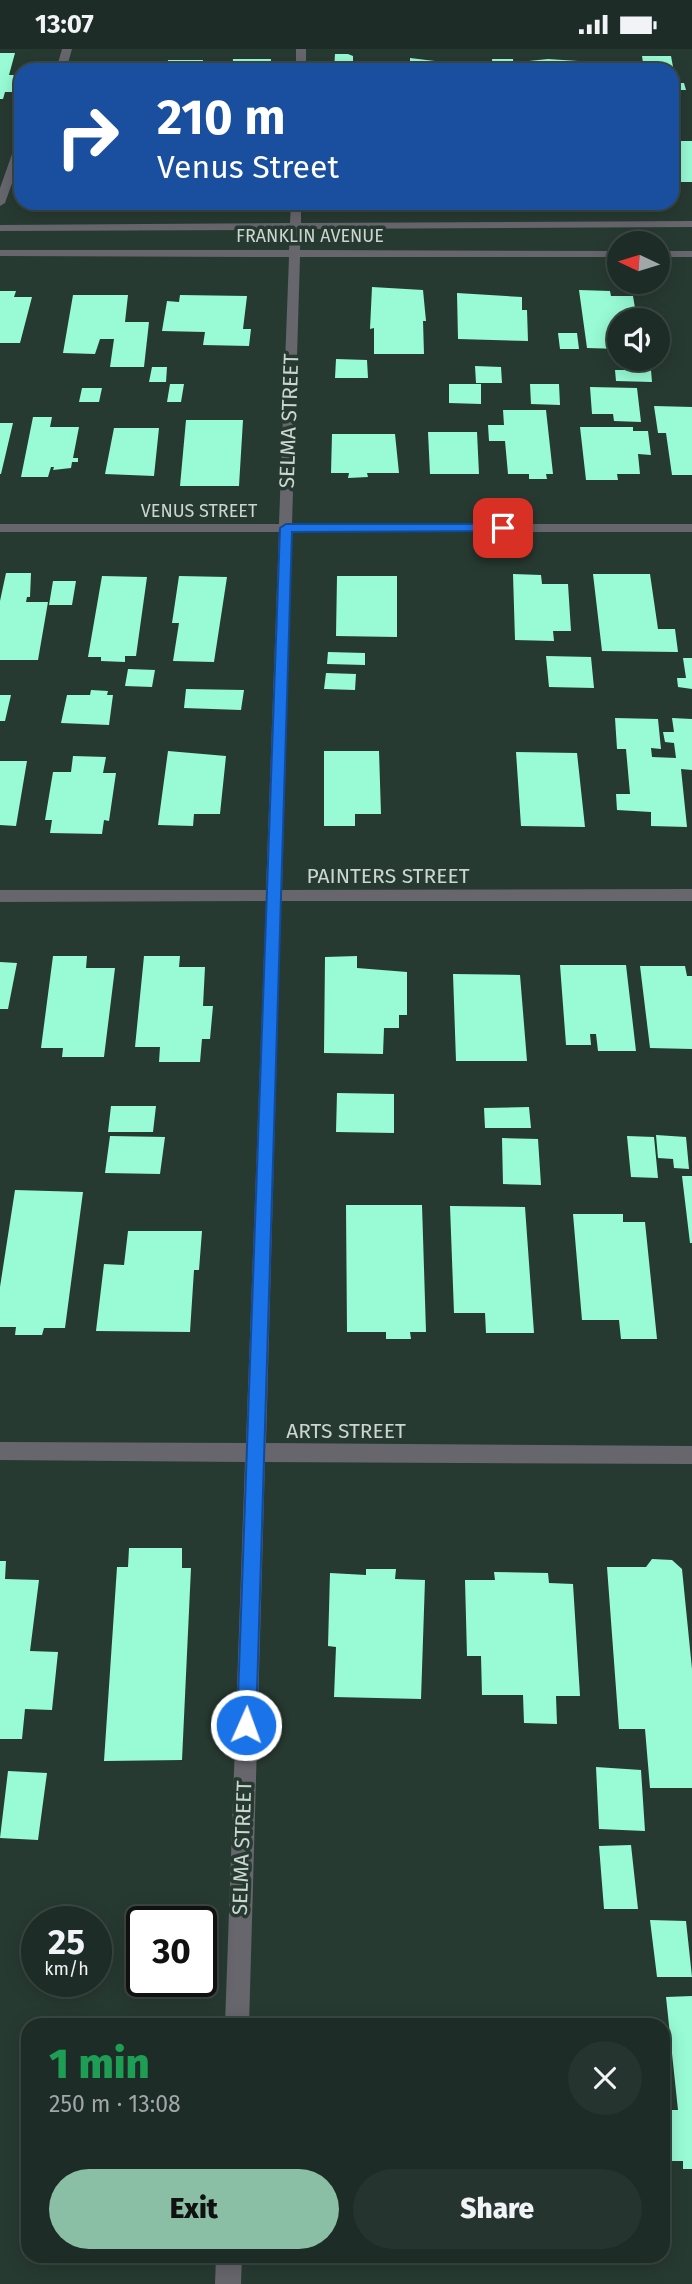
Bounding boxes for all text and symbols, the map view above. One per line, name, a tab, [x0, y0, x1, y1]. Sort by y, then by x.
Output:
text: 13:07	[35, 9, 94, 40]
text: 210 m	[157, 88, 286, 147]
icon: right	[42, 91, 133, 182]
text: Venus Street	[157, 148, 339, 186]
street label: FRANKLIN AVENUE	[236, 225, 384, 247]
north arrow	[607, 231, 670, 294]
map controls	[607, 231, 670, 371]
button: sound	[607, 308, 670, 371]
street label: SELMA STREET	[274, 353, 304, 489]
pin	[473, 498, 533, 558]
street label: VENUS STREET	[141, 500, 258, 522]
icon: arrive	[484, 509, 522, 547]
street label: PAINTERS STREET	[306, 863, 470, 889]
street label: ARTS STREET	[286, 1418, 406, 1444]
position arrow	[209, 1688, 283, 1762]
street label: SELMA STREET	[227, 1780, 257, 1916]
speed limit sign: 30	[126, 1906, 217, 1997]
text: 25	[48, 1921, 85, 1963]
text: km/h	[44, 1958, 89, 1980]
text: 1 min	[49, 2039, 150, 2089]
button: close	[568, 2041, 642, 2115]
text: 250 m · 13:08	[49, 2090, 181, 2118]
button: Exit	[49, 2169, 339, 2249]
button: Share	[353, 2169, 642, 2249]

